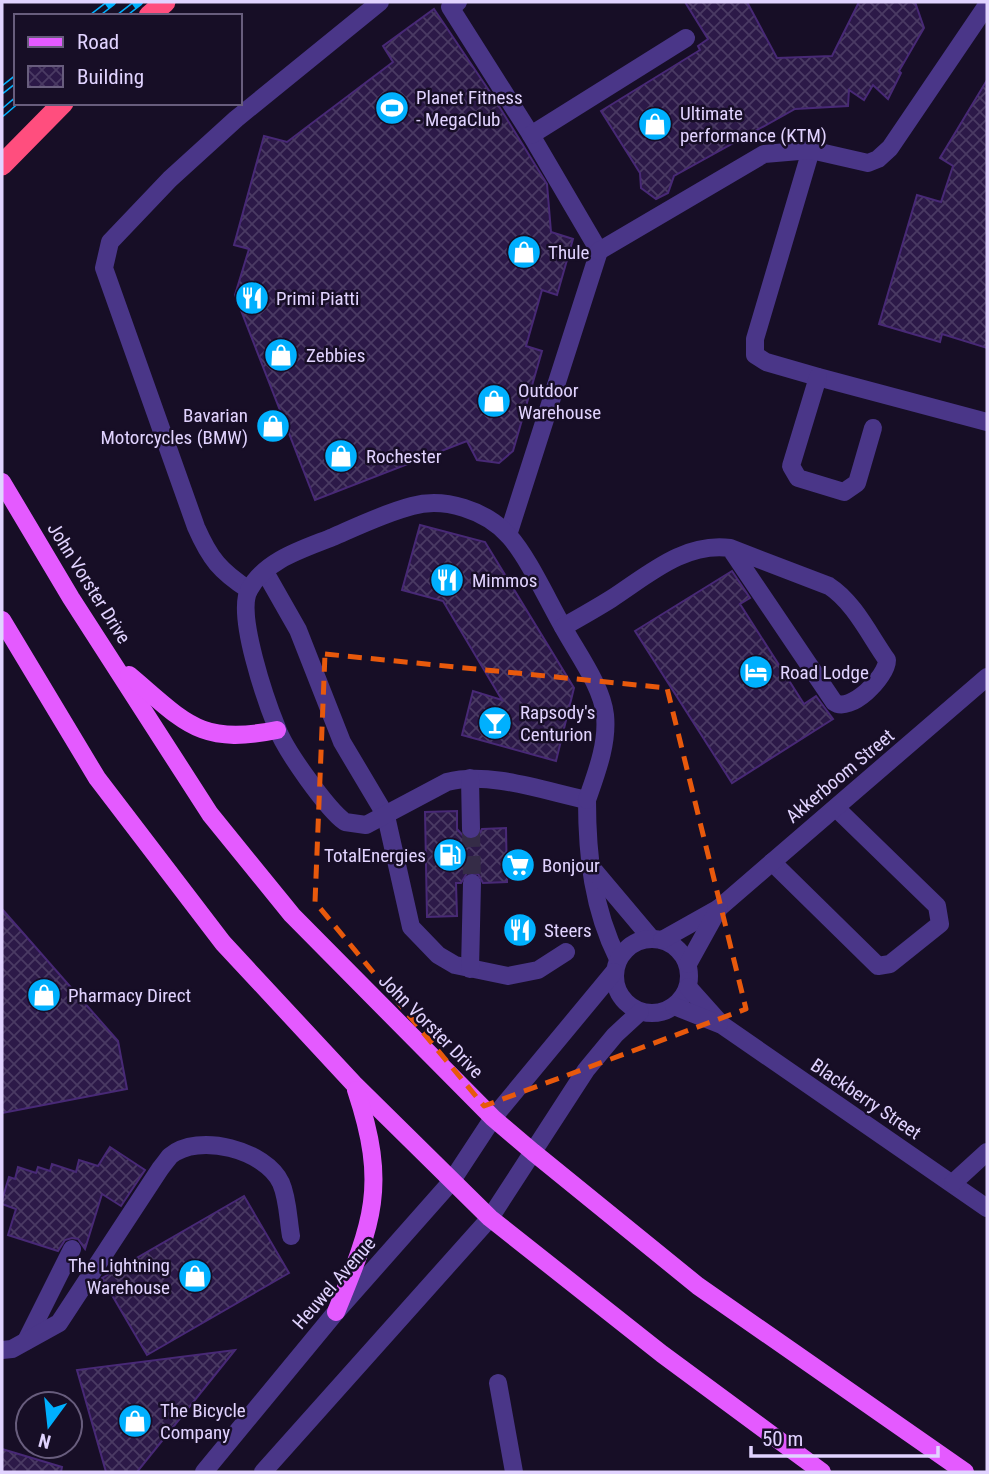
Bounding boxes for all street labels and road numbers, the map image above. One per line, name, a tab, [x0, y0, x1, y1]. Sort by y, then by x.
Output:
street label: John Vorster Drive	[43, 518, 135, 648]
street label: Akkerboom Street	[781, 724, 899, 828]
street label: John Vorster Drive	[374, 969, 488, 1083]
street label: Blackberry Street	[807, 1054, 925, 1144]
street label: Heuwel Avenue	[288, 1232, 380, 1334]

